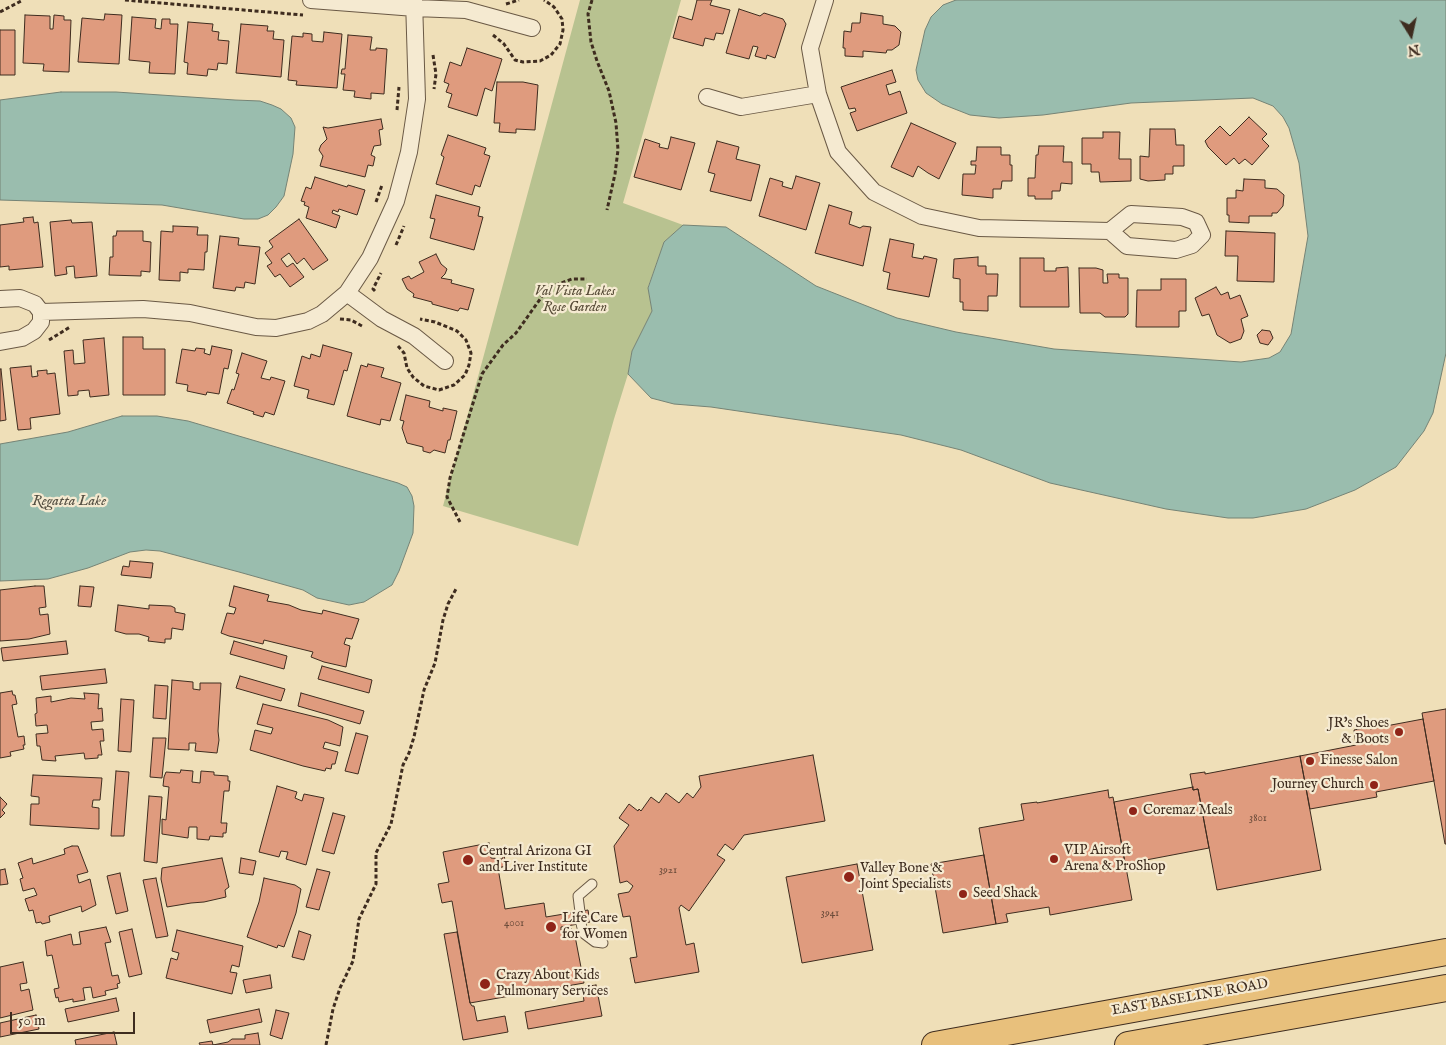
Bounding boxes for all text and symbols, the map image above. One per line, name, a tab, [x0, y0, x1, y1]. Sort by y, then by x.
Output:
north arrow	[1386, 10, 1436, 60]
text: N	[1406, 40, 1421, 60]
park label: Val Vista Lakes Rose Garden	[535, 284, 615, 316]
water label: Regatta Lake	[32, 493, 106, 511]
place label: JR's Shoes & Boots	[1328, 716, 1389, 749]
marker: JR's Shoes & Boots	[1393, 726, 1405, 738]
place label: Finesse Salon	[1320, 753, 1398, 769]
marker: Finesse Salon	[1304, 755, 1316, 767]
place label: Journey Church	[1272, 777, 1364, 793]
marker: Journey Church	[1368, 779, 1380, 791]
place label: Coremaz Meals	[1143, 803, 1233, 819]
marker: Coremaz Meals	[1127, 805, 1139, 817]
house number: 3801	[1249, 812, 1267, 826]
place label: VIP Airsoft Arena & ProShop	[1064, 843, 1166, 876]
place label: Central Arizona GI and Liver Institute	[479, 844, 592, 876]
marker: Central Arizona GI and Liver Institute	[461, 853, 475, 867]
marker: VIP Airsoft Arena & ProShop	[1048, 853, 1060, 865]
place label: Valley Bone & Joint Specialists	[860, 861, 951, 894]
house number: 3921	[659, 864, 677, 878]
marker: Valley Bone & Joint Specialists	[842, 870, 856, 884]
place label: Seed Shack	[973, 886, 1038, 902]
marker: Seed Shack	[957, 888, 969, 900]
house number: 3941	[821, 907, 839, 921]
place label: Life Care for Women	[562, 911, 628, 944]
house number: 4001	[504, 917, 524, 931]
marker: Life Care for Women	[544, 920, 558, 934]
place label: Crazy About Kids Pulmonary Services	[496, 968, 608, 1000]
street label: EAST BASELINE ROAD	[1111, 976, 1269, 1020]
marker: Crazy About Kids Pulmonary Services	[478, 977, 492, 991]
scale bar	[12, 1002, 138, 1034]
text: 50 m	[18, 1011, 46, 1030]

